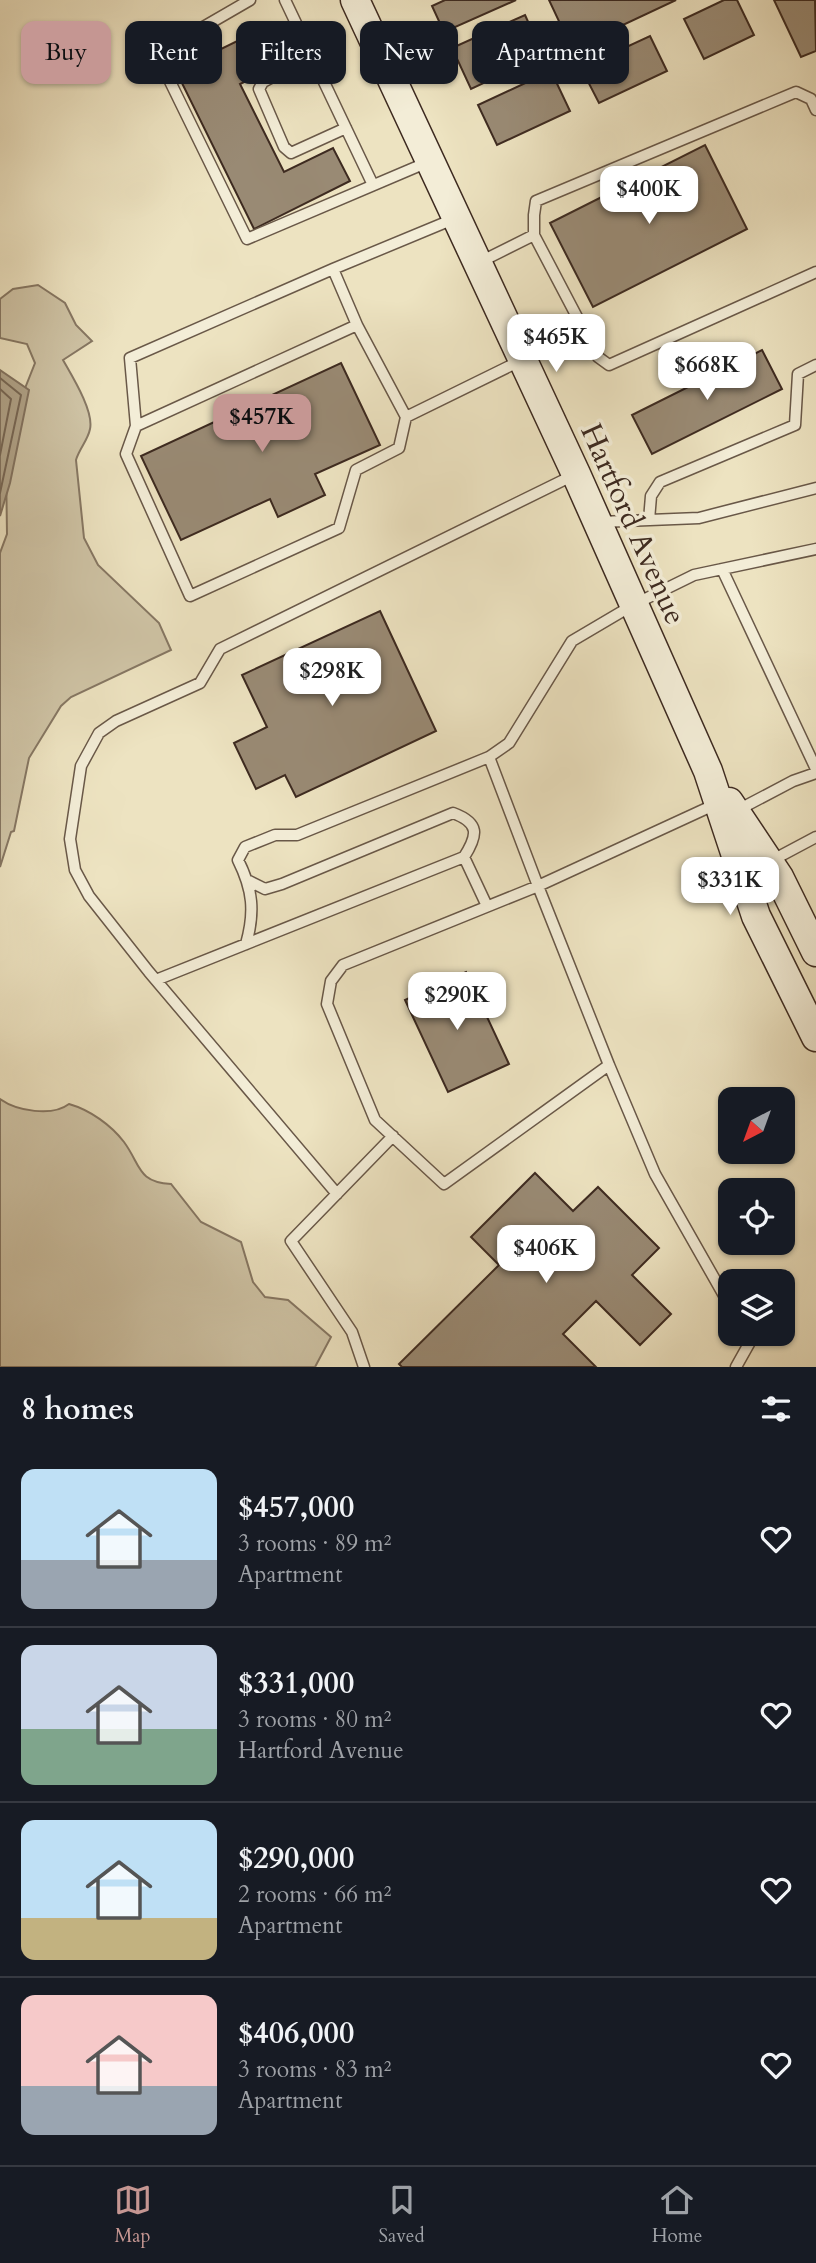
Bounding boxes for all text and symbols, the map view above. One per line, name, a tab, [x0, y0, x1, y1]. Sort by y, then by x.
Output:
chip: Buy	[21, 21, 111, 84]
chip: Rent	[125, 21, 222, 84]
chip: Filters	[236, 21, 346, 84]
chip: New	[360, 21, 458, 84]
chip: Apartment	[472, 21, 629, 84]
pin: $400K	[600, 166, 698, 226]
text: $400K	[616, 173, 682, 204]
pin: $465K	[507, 314, 605, 374]
text: $465K	[523, 321, 589, 352]
pin: $668K	[658, 342, 756, 402]
text: $668K	[674, 349, 740, 380]
pin: $457K	[213, 394, 311, 454]
text: $457K	[229, 401, 295, 432]
street label: Hartford Avenue	[570, 417, 696, 631]
pin: $298K	[283, 648, 381, 708]
text: $298K	[299, 655, 365, 686]
pin: $331K	[681, 858, 779, 917]
text: $331K	[697, 864, 763, 895]
pin: $290K	[408, 972, 506, 1032]
text: $290K	[424, 979, 490, 1010]
north arrow	[718, 1087, 794, 1164]
map controls	[718, 1087, 795, 1346]
button: locate	[718, 1178, 795, 1255]
pin: $406K	[497, 1226, 595, 1285]
text: $406K	[513, 1232, 579, 1263]
button: layers	[718, 1269, 795, 1346]
text: 8 homes	[21, 1389, 134, 1430]
icon: filters	[757, 1390, 795, 1428]
text: $457,000	[238, 1487, 354, 1528]
icon: home	[77, 1497, 161, 1581]
icon: heart	[757, 1520, 795, 1558]
text: 3 rooms · 89 m²	[238, 1528, 391, 1559]
text: Apartment	[238, 1559, 342, 1590]
text: $331,000	[238, 1663, 354, 1704]
icon: home	[77, 1673, 161, 1757]
icon: heart	[757, 1696, 795, 1734]
text: 3 rooms · 80 m²	[238, 1704, 391, 1735]
text: Hartford Avenue	[238, 1735, 404, 1766]
text: $290,000	[238, 1838, 354, 1879]
icon: home	[77, 1848, 161, 1932]
icon: heart	[757, 1871, 795, 1909]
text: 2 rooms · 66 m²	[238, 1879, 391, 1910]
text: Apartment	[238, 1910, 342, 1941]
text: $406,000	[238, 2013, 354, 2054]
icon: home	[77, 2023, 161, 2107]
icon: heart	[757, 2046, 795, 2084]
text: 3 rooms · 83 m²	[238, 2054, 391, 2085]
text: Apartment	[238, 2085, 342, 2116]
tab: Map	[114, 2181, 152, 2249]
tab: Saved	[379, 2181, 425, 2249]
tab: Home	[652, 2181, 702, 2249]

